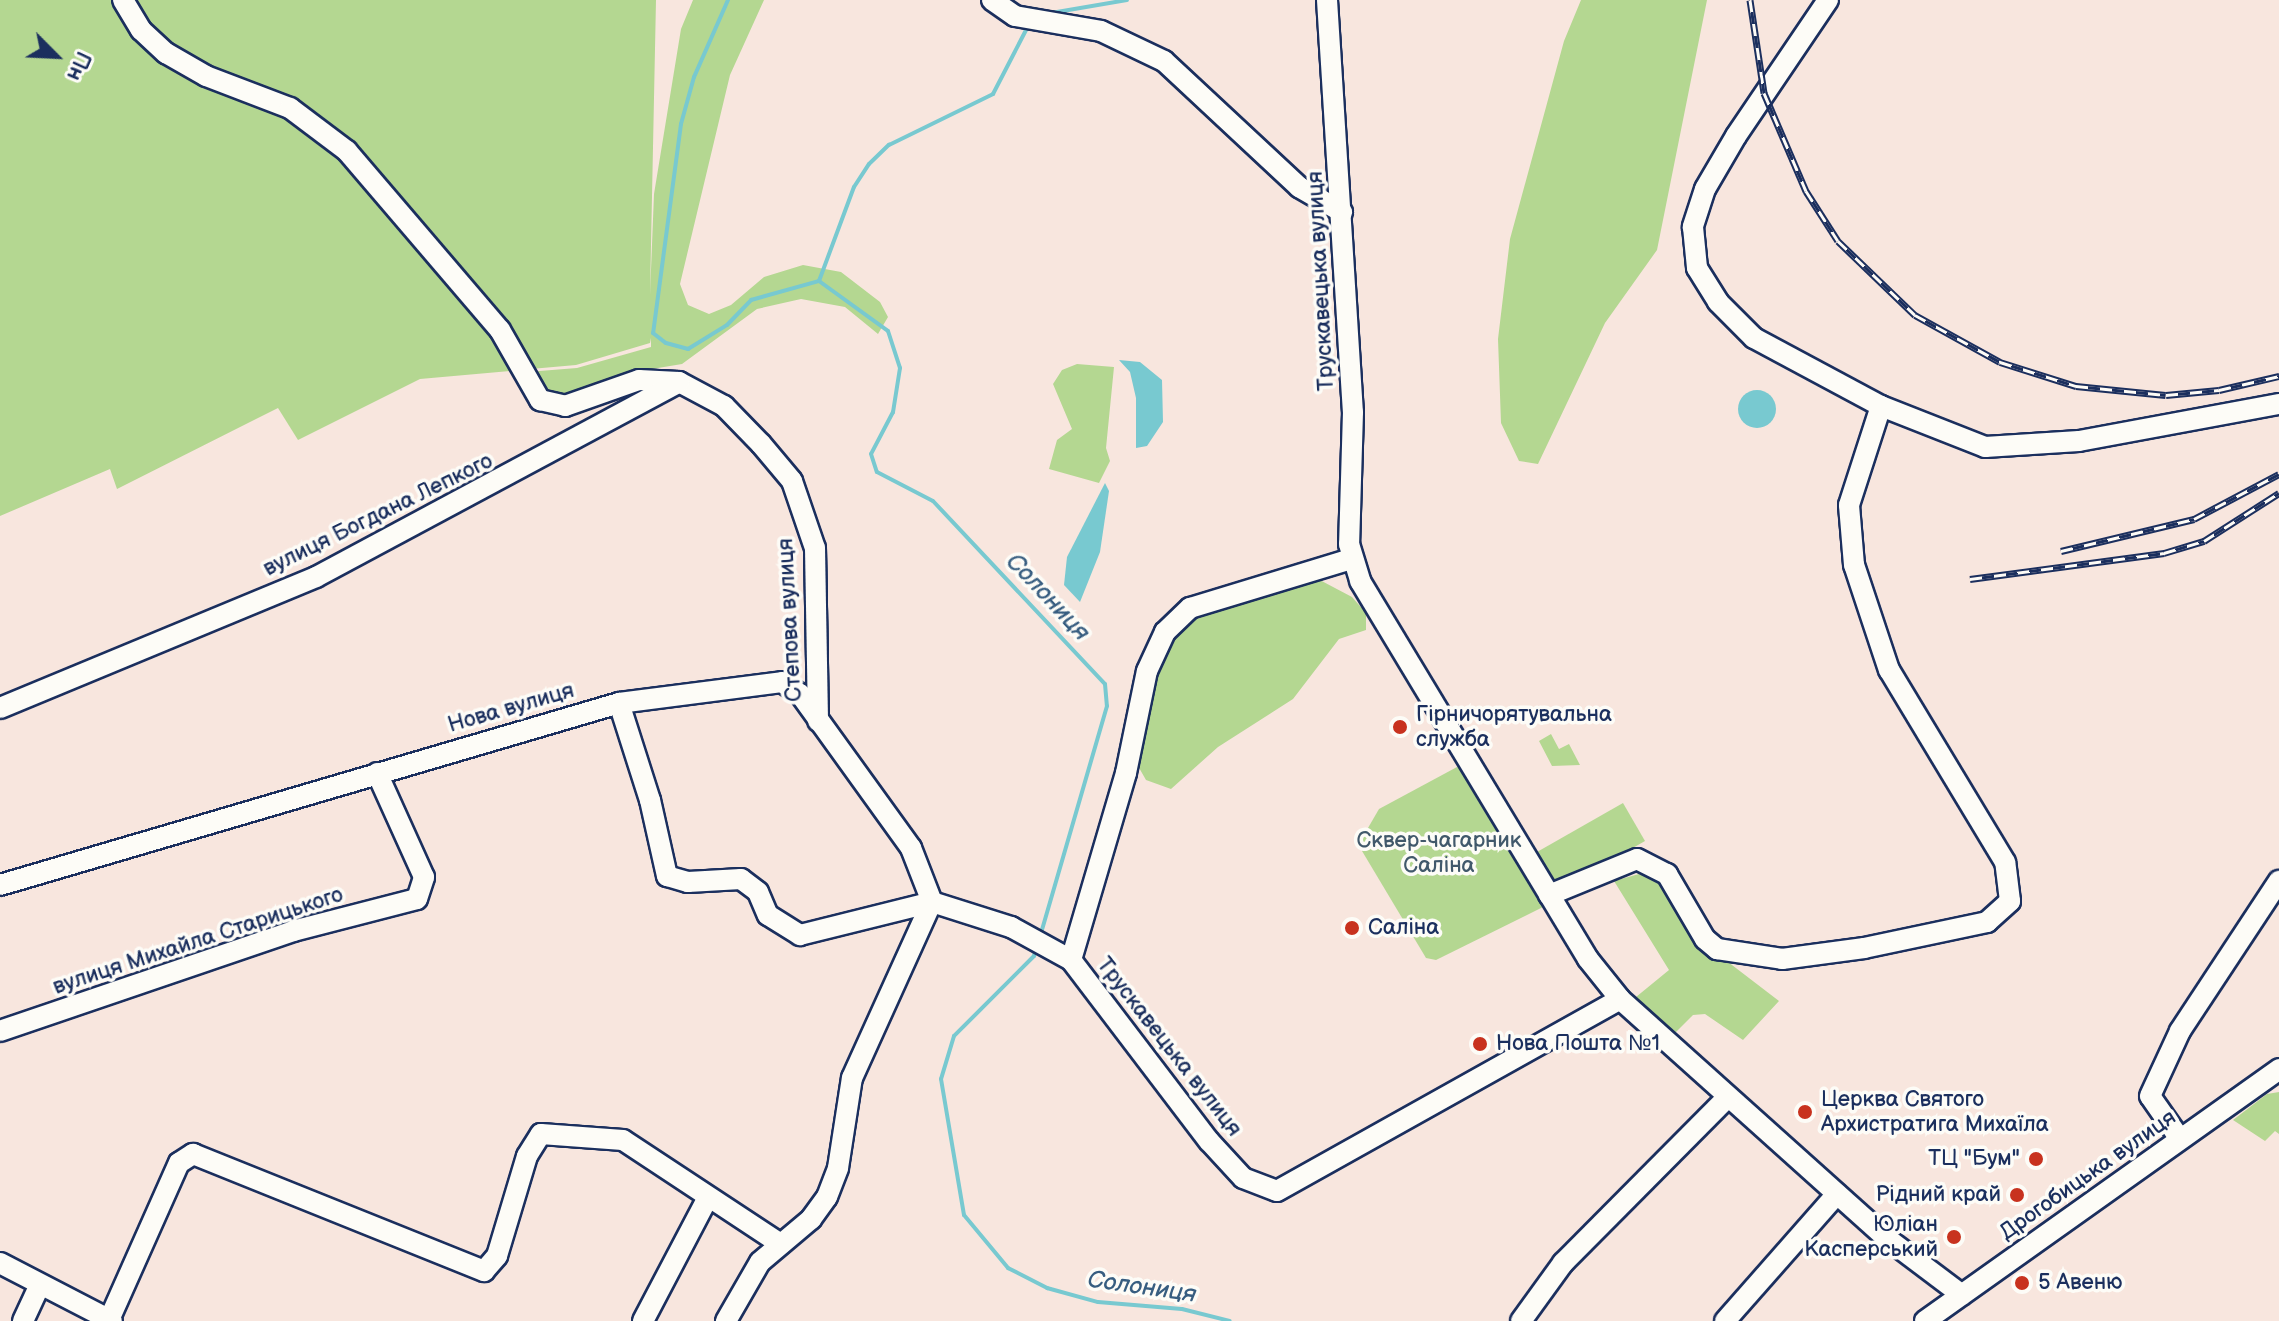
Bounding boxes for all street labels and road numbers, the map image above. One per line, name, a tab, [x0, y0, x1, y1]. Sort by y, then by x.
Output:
street label: Трускавецька вулиця	[1302, 170, 1340, 392]
street label: вулиця Богдана Лепкого	[259, 448, 497, 582]
street label: Степова вулиця	[773, 538, 807, 702]
street label: Нова вулиця	[445, 677, 577, 739]
street label: вулиця Михайла Старицького	[50, 882, 346, 1000]
street label: Трускавецька вулиця	[1091, 952, 1247, 1142]
street label: Дрогобицька вулиця	[1995, 1104, 2181, 1246]

